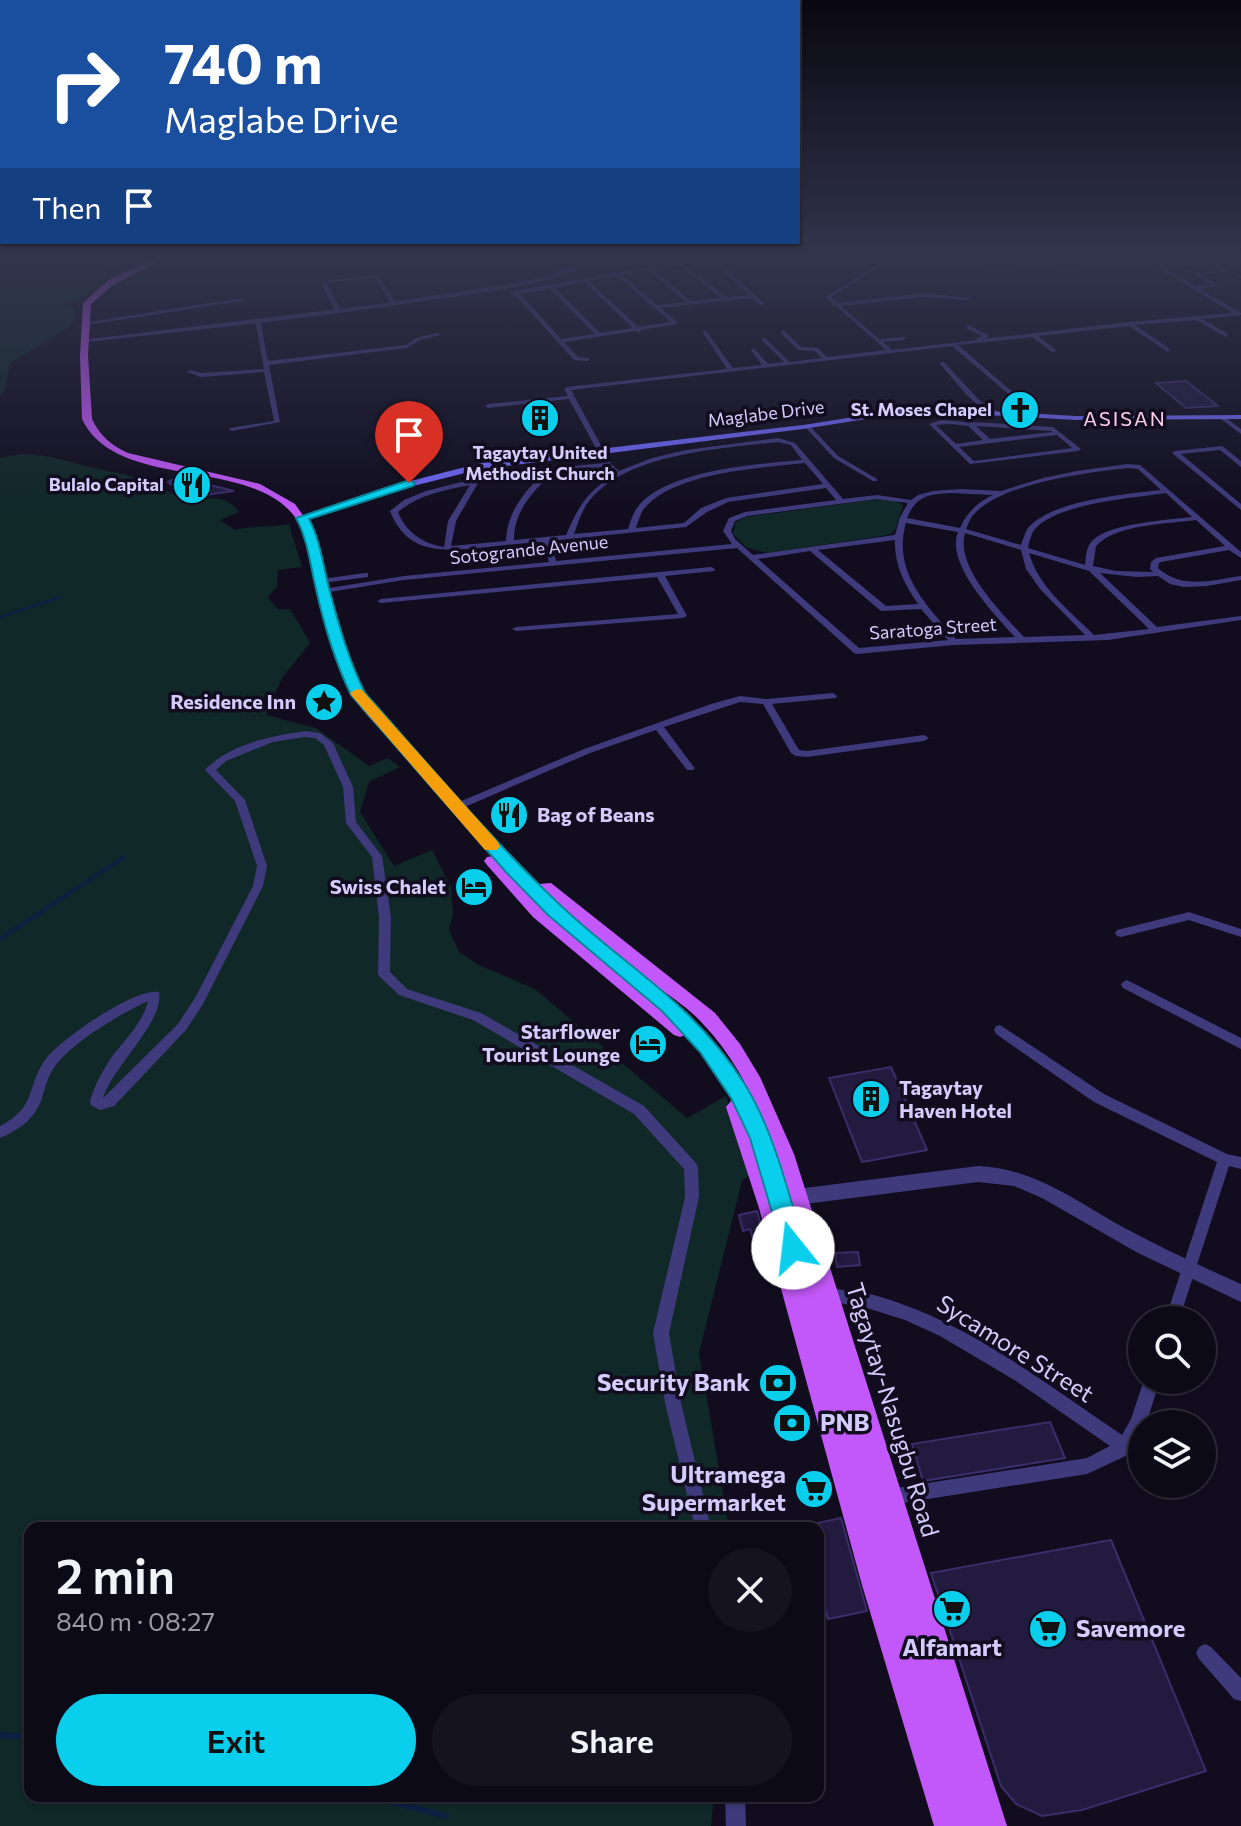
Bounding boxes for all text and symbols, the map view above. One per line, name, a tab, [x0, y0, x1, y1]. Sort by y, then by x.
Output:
text: 740 m	[164, 27, 323, 96]
icon: right	[32, 32, 136, 136]
text: Maglabe Drive	[164, 96, 399, 140]
icon: arrive	[117, 184, 161, 228]
text: Then	[32, 188, 101, 225]
church icon: St. Moses Chapel	[999, 389, 1041, 431]
street label: Maglabe Drive	[706, 395, 825, 431]
building icon: Tagaytay United Methodist Church	[519, 397, 561, 439]
place label: St. Moses Chapel	[851, 398, 992, 420]
pin	[375, 401, 443, 483]
district label: ASISAN	[1083, 406, 1167, 430]
icon: arrive	[387, 413, 431, 457]
place label: Tagaytay United Methodist Church	[465, 441, 615, 484]
restaurant icon: Bulalo Capital	[171, 464, 213, 506]
place label: Bulalo Capital	[49, 473, 164, 495]
street label: Sotogrande Avenue	[449, 530, 609, 568]
street label: Saratoga Street	[868, 613, 997, 643]
place icon: Residence Inn	[303, 681, 345, 723]
place label: Residence Inn	[170, 689, 296, 713]
restaurant icon: Bag of Beans	[488, 794, 530, 836]
place label: Bag of Beans	[537, 802, 655, 826]
hotel icon: Swiss Chalet	[453, 866, 495, 908]
place label: Swiss Chalet	[330, 874, 446, 898]
place label: Starflower Tourist Lounge	[482, 1019, 620, 1066]
hotel icon: Starflower Tourist Lounge	[627, 1023, 669, 1065]
place label: Tagaytay Haven Hotel	[899, 1075, 1012, 1122]
building icon: Tagaytay Haven Hotel	[850, 1078, 892, 1120]
position arrow	[751, 1206, 835, 1290]
street label: Tagaytay-Nasugbu Road	[841, 1279, 946, 1540]
street label: Sycamore Street	[932, 1288, 1100, 1408]
map controls	[1128, 1306, 1216, 1498]
button: search	[1128, 1306, 1216, 1394]
bank icon: Security Bank	[757, 1362, 799, 1404]
place label: Security Bank	[597, 1367, 750, 1396]
bank icon: PNB	[771, 1402, 813, 1444]
place label: PNB	[820, 1407, 870, 1436]
button: layers	[1128, 1410, 1216, 1498]
place label: Ultramega Supermarket	[642, 1459, 786, 1516]
supermarket icon: Ultramega Supermarket	[793, 1468, 835, 1510]
text: 2 min	[56, 1545, 175, 1604]
button: close	[708, 1548, 792, 1632]
supermarket icon: Alfamart	[931, 1588, 973, 1630]
text: 840 m · 08:27	[56, 1605, 215, 1636]
supermarket icon: Savemore	[1027, 1608, 1069, 1650]
place label: Savemore	[1076, 1613, 1185, 1642]
place label: Alfamart	[902, 1632, 1002, 1661]
button: Exit	[56, 1694, 416, 1786]
button: Share	[432, 1694, 792, 1786]

